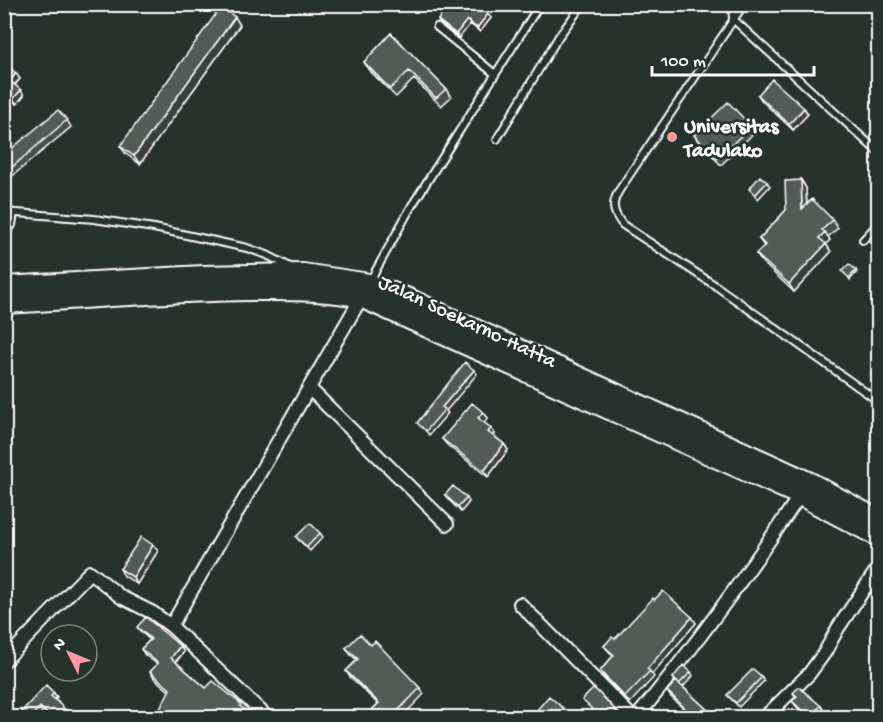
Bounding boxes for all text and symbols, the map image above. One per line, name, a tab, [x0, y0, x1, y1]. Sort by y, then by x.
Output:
scale bar	[652, 39, 814, 77]
text: 100 m	[660, 52, 706, 73]
place label: Universitas Tadulako	[682, 116, 780, 165]
marker: Universitas Tadulako	[665, 130, 679, 144]
street label: Jalan Soekarno-Hatta	[373, 271, 561, 376]
north arrow	[39, 623, 99, 683]
text: N	[50, 634, 71, 655]

